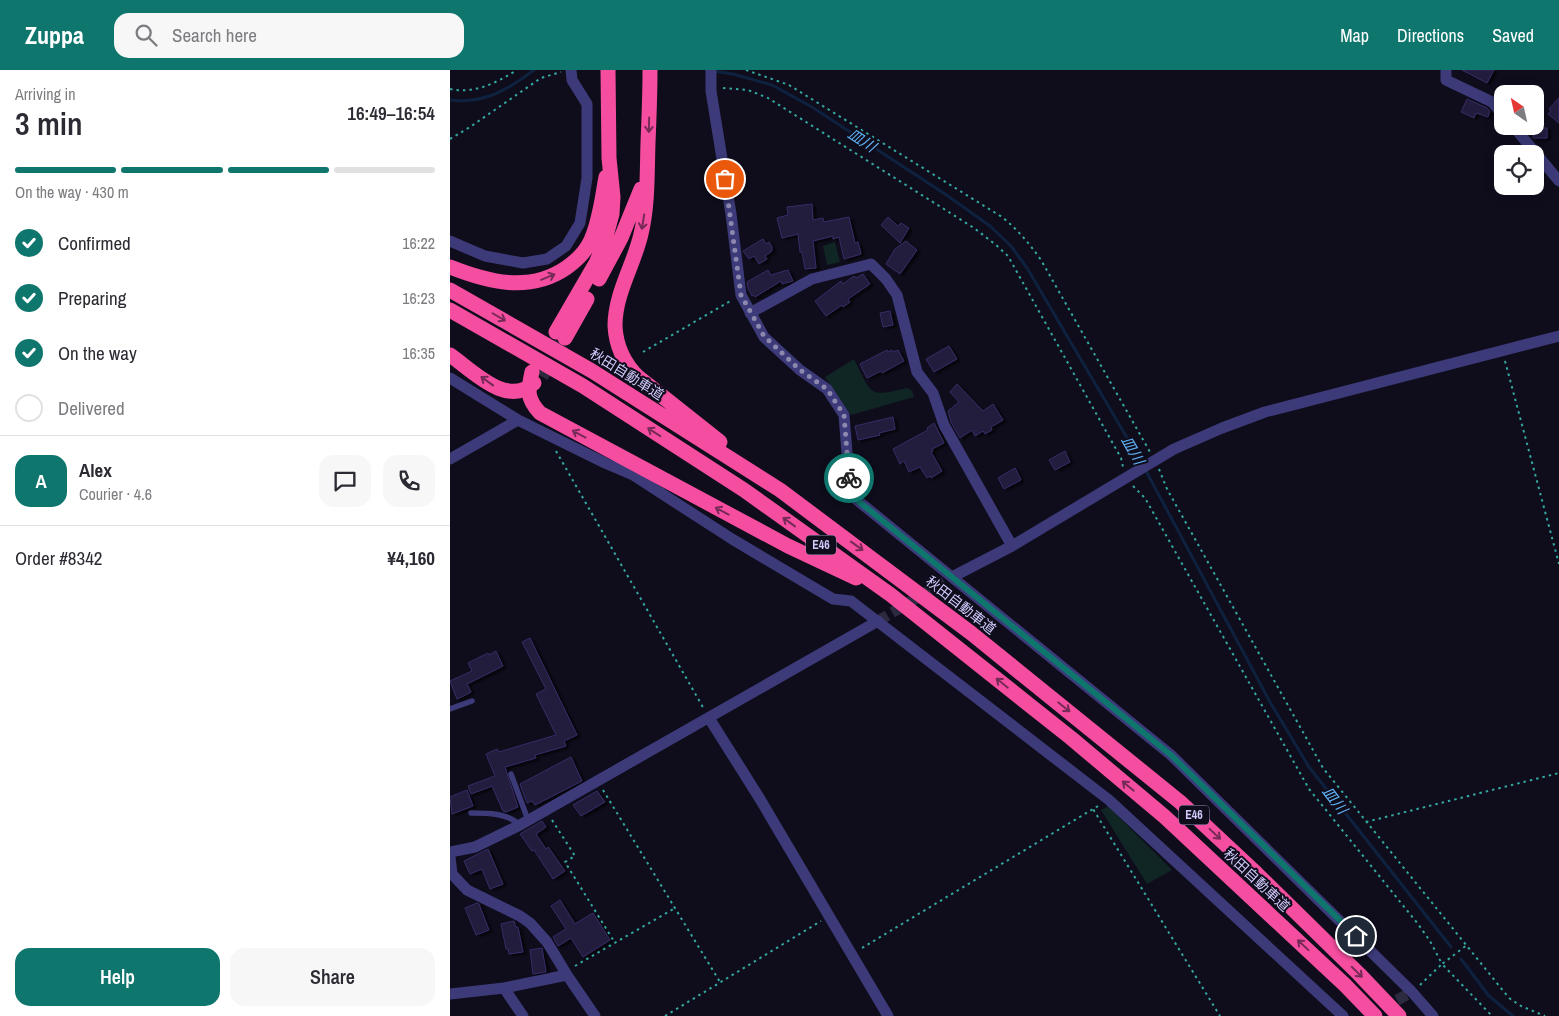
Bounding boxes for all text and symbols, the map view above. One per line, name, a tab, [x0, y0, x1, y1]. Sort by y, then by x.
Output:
search box	[114, 13, 464, 58]
text: Zuppa	[25, 19, 84, 51]
icon: search	[132, 21, 160, 49]
text: Search here	[172, 22, 257, 48]
text: Map	[1340, 23, 1369, 48]
text: Directions	[1397, 23, 1464, 48]
text: Saved	[1492, 23, 1534, 48]
text: Arriving in	[15, 83, 76, 105]
north arrow	[1494, 85, 1544, 135]
map controls	[1494, 85, 1544, 195]
text: 16:49–16:54	[347, 100, 435, 126]
text: 3 min	[15, 102, 83, 145]
one-way arrow	[644, 117, 653, 133]
water label: 皿川	[844, 123, 882, 158]
button: locate	[1494, 145, 1544, 195]
pin	[704, 158, 746, 200]
icon: bag	[711, 165, 739, 193]
text: On the way · 430 m	[15, 181, 129, 203]
one-way arrow	[637, 214, 647, 230]
icon: check	[15, 229, 43, 257]
text: Confirmed	[58, 230, 131, 256]
text: 16:22	[402, 232, 435, 254]
one-way arrow	[539, 272, 555, 281]
icon: check	[15, 284, 43, 312]
text: Preparing	[58, 285, 126, 311]
text: 16:23	[402, 287, 435, 309]
one-way arrow	[491, 313, 506, 323]
icon: check	[15, 339, 43, 367]
text: On the way	[58, 340, 137, 366]
text: 16:35	[402, 342, 435, 364]
street label: 秋田自動車道	[587, 344, 667, 404]
one-way arrow	[480, 376, 494, 386]
text: Delivered	[58, 395, 125, 421]
one-way arrow	[647, 426, 661, 436]
one-way arrow	[572, 429, 587, 438]
water label: 皿川	[1116, 432, 1151, 470]
courier	[824, 453, 874, 503]
button: chat	[319, 455, 371, 507]
button: phone	[383, 455, 435, 507]
text: Alex	[79, 457, 112, 483]
icon: bike	[835, 464, 863, 492]
text: A	[35, 468, 47, 494]
text: Courier · 4.6	[79, 483, 152, 505]
one-way arrow	[715, 506, 730, 515]
one-way arrow	[782, 517, 796, 527]
road number: E46	[806, 536, 836, 554]
one-way arrow	[850, 541, 864, 551]
text: Order #8342	[15, 545, 102, 571]
text: ¥4,160	[387, 545, 435, 571]
street label: 秋田自動車道	[922, 572, 1000, 638]
one-way arrow	[996, 677, 1009, 688]
one-way arrow	[1057, 701, 1070, 712]
one-way arrow	[1122, 781, 1135, 792]
water label: 皿川	[1317, 782, 1354, 820]
road number: E46	[1179, 806, 1209, 824]
one-way arrow	[1208, 828, 1221, 840]
street label: 秋田自動車道	[1220, 845, 1294, 915]
pin	[1335, 915, 1377, 957]
icon: home	[1342, 922, 1370, 950]
one-way arrow	[1296, 939, 1309, 951]
button: Help	[15, 948, 220, 1006]
button: Share	[230, 948, 435, 1006]
one-way arrow	[1351, 965, 1363, 978]

